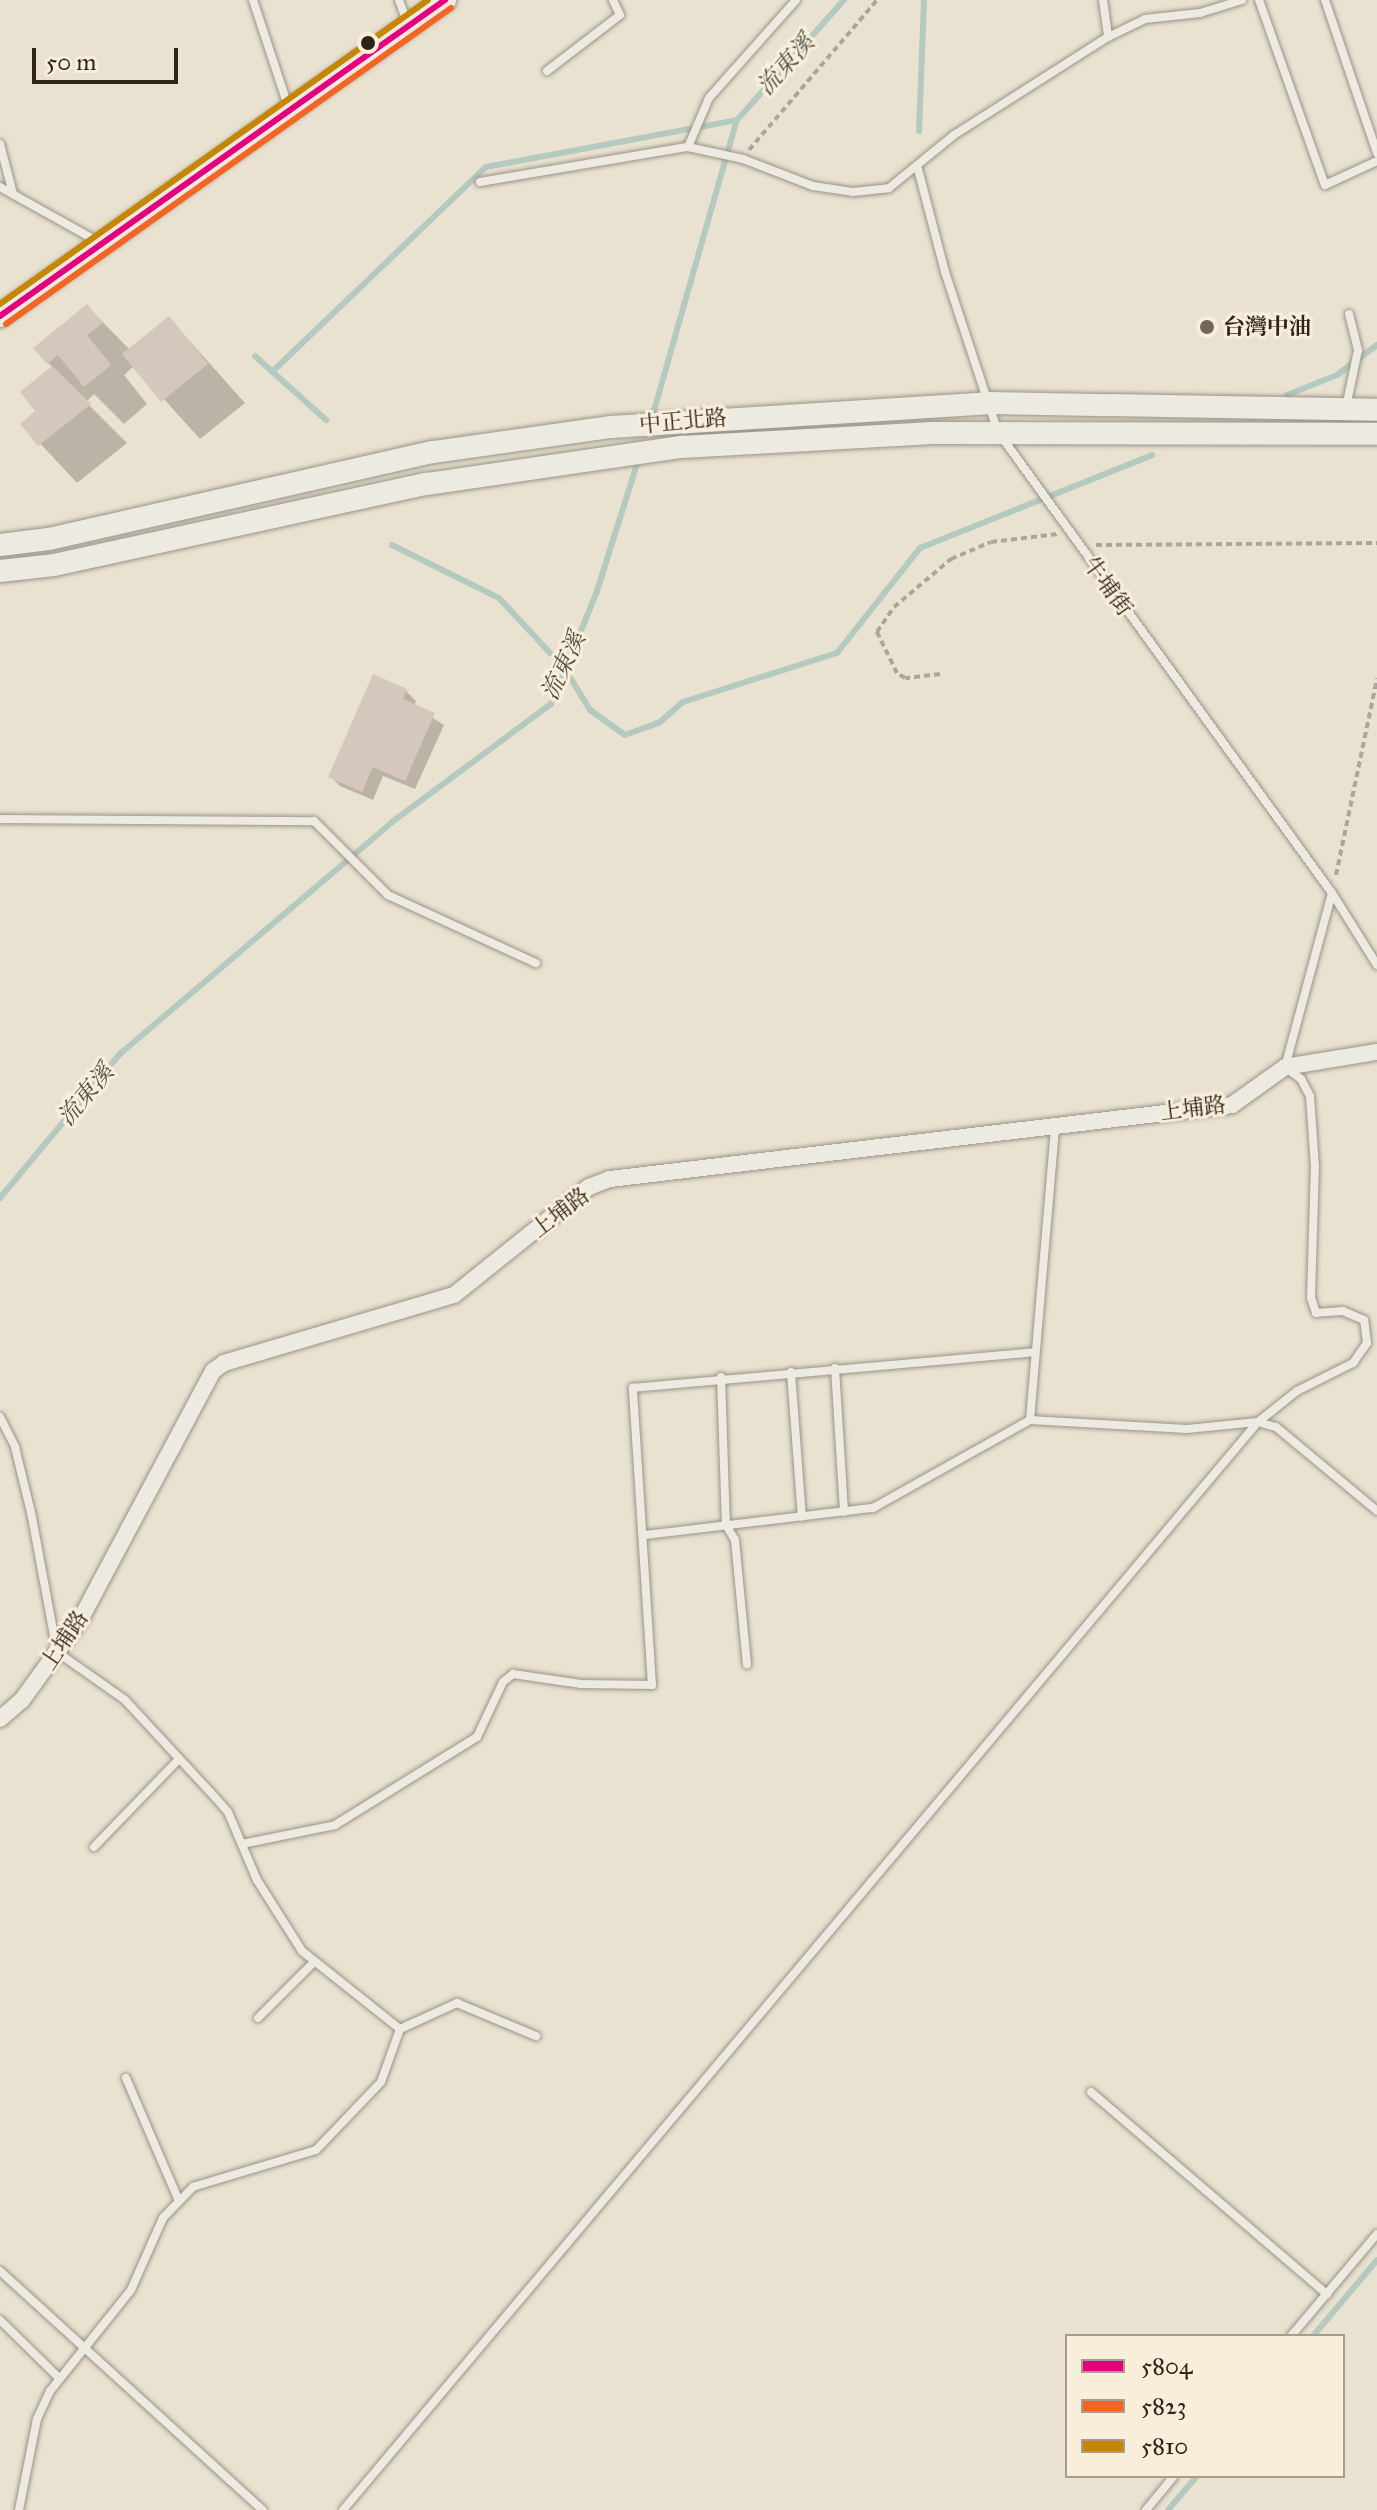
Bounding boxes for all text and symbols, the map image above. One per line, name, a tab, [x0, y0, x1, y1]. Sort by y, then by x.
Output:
water label: 流東溪	[751, 29, 821, 101]
scale bar	[36, 32, 182, 82]
unlabelled marker	[360, 35, 376, 51]
text: 50 m	[46, 47, 96, 77]
place label: 台灣中油	[1223, 314, 1311, 340]
marker: 台灣中油	[1198, 318, 1216, 336]
street label: 中正北路	[638, 404, 728, 438]
street label: 牛埔街	[1078, 552, 1138, 620]
water label: 流東溪	[536, 627, 592, 705]
water label: 流東溪	[52, 1058, 120, 1132]
street label: 上埔路	[1159, 1091, 1227, 1125]
street label: 上埔路	[526, 1182, 594, 1242]
street label: 上埔路	[35, 1605, 93, 1675]
legend	[1065, 2334, 1345, 2478]
text: 5804	[1141, 2351, 1192, 2381]
text: 5823	[1141, 2391, 1186, 2421]
text: 5810	[1141, 2431, 1188, 2461]

